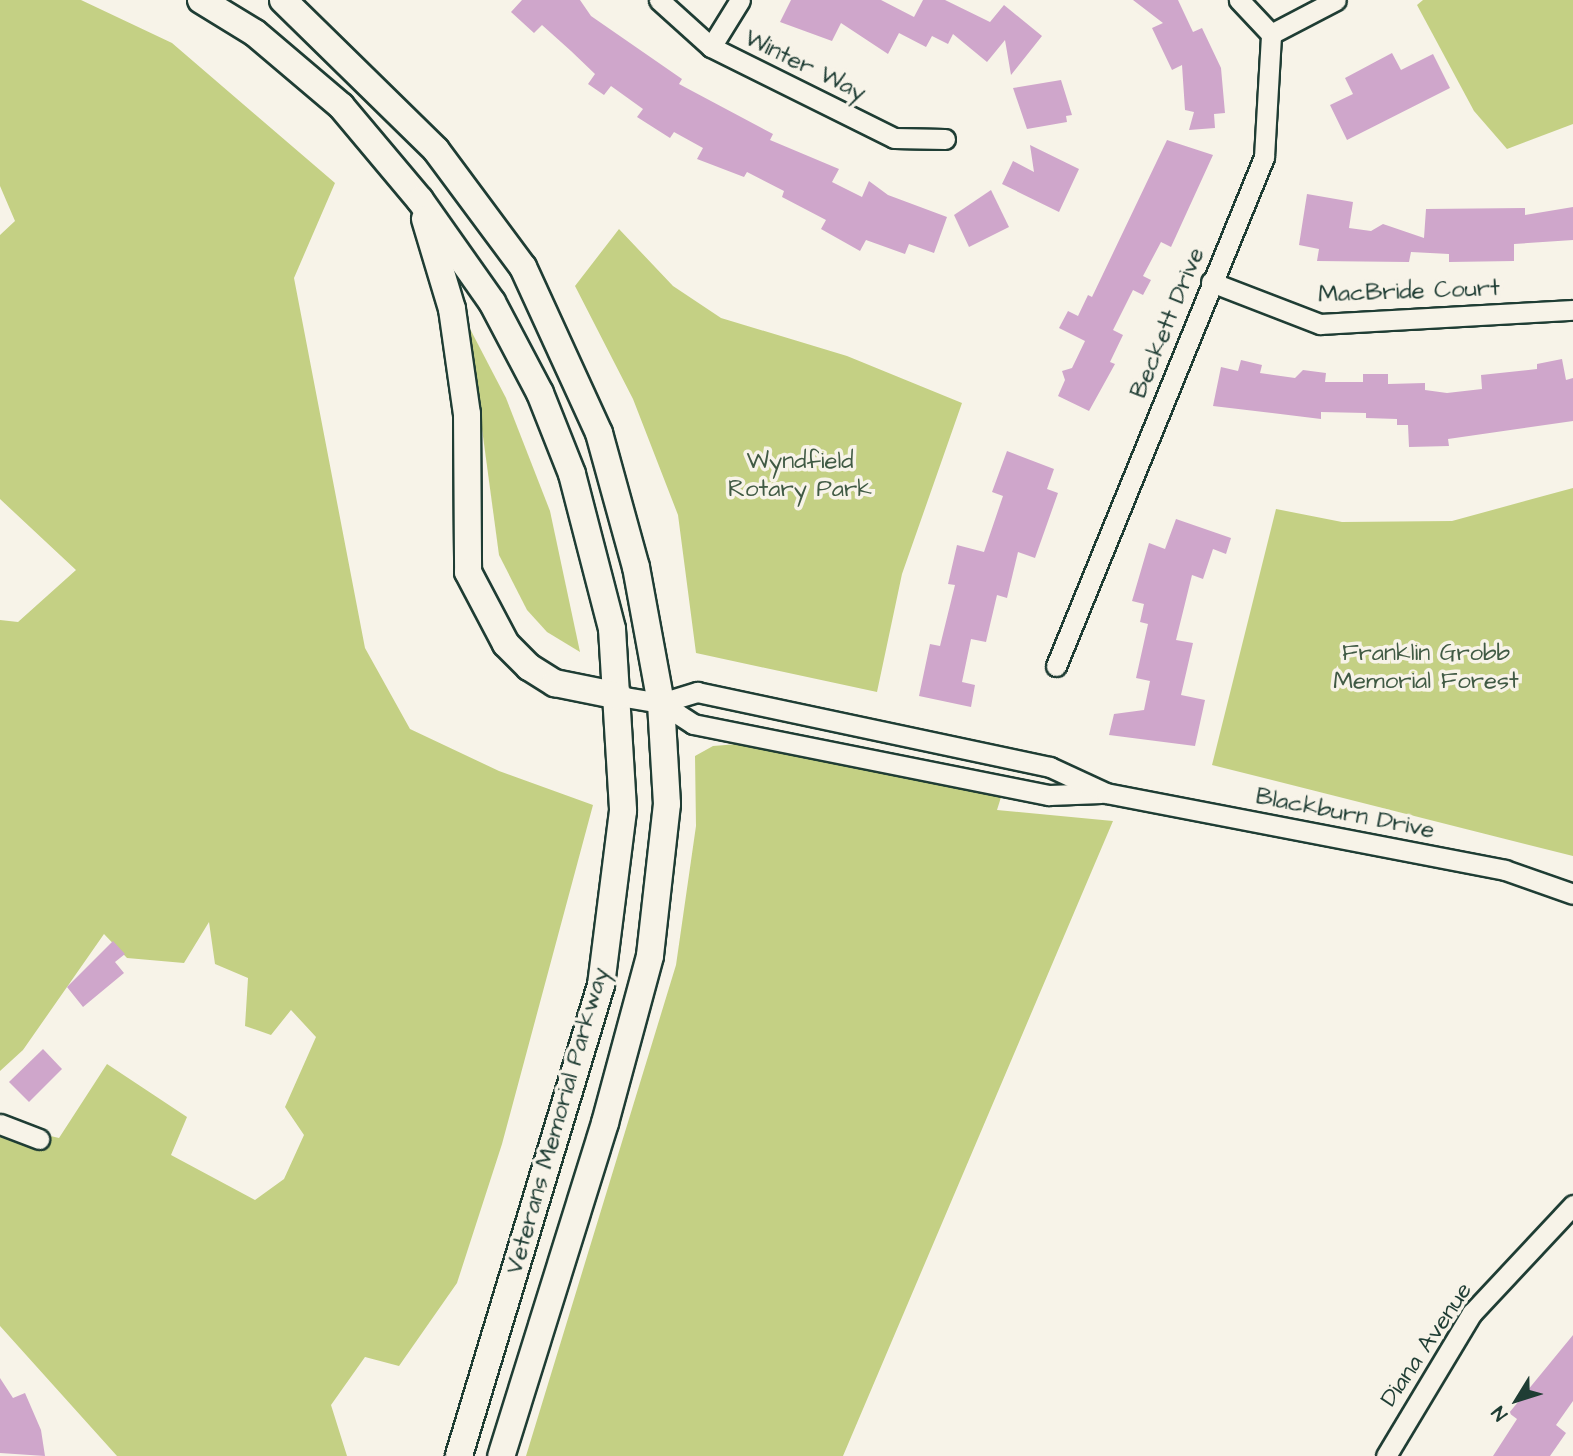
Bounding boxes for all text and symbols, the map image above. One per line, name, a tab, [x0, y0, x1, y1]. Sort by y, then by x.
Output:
street label: Winter Way	[740, 24, 870, 108]
street label: Beckett Drive	[1125, 244, 1211, 402]
street label: MacBride Court	[1318, 274, 1500, 310]
park label: Wyndfield Rotary Park	[728, 448, 872, 504]
park label: Franklin Grobb Memorial Forest	[1333, 640, 1519, 696]
street label: Blackburn Drive	[1253, 783, 1437, 845]
street label: Veterans Memorial Parkway	[500, 964, 616, 1278]
street label: Diana Avenue	[1375, 1278, 1479, 1412]
north arrow	[1482, 1365, 1552, 1435]
text: N	[1486, 1400, 1514, 1426]

